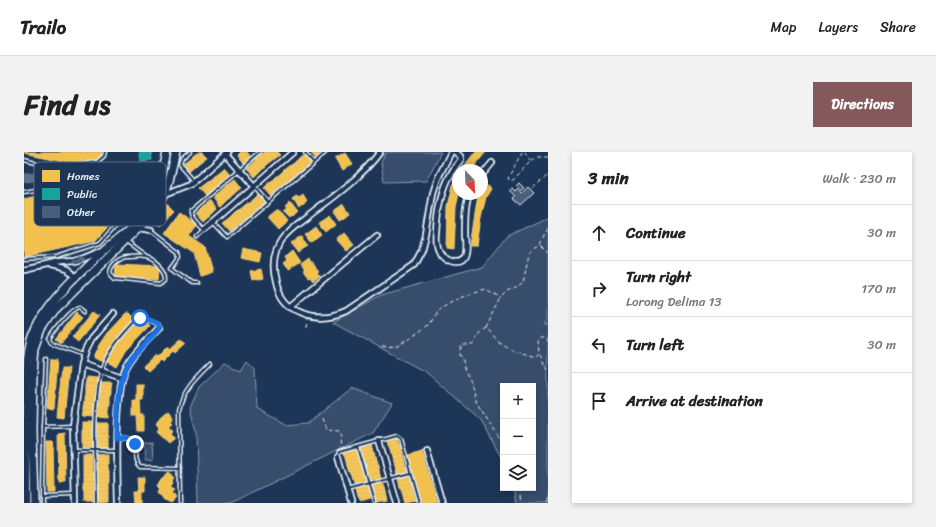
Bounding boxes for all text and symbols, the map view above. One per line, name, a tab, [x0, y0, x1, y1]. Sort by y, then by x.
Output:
text: Trailo	[20, 11, 66, 44]
text: Map	[771, 15, 796, 40]
text: Layers	[818, 15, 858, 40]
text: Share	[880, 15, 916, 40]
text: Find us	[24, 80, 111, 129]
button: Directions	[813, 82, 912, 127]
legend	[34, 162, 166, 226]
text: 3 min	[588, 163, 629, 193]
north arrow	[452, 164, 488, 200]
text: Homes	[67, 167, 100, 186]
text: Walk · 230 m	[822, 167, 896, 190]
text: Public	[67, 185, 98, 204]
text: Other	[67, 203, 95, 222]
text: Continue	[626, 220, 686, 246]
text: 30 m	[867, 221, 896, 244]
icon: ahead	[588, 222, 610, 244]
one-way arrow	[71, 255, 84, 263]
text: Turn right	[626, 264, 691, 290]
text: 170 m	[861, 277, 896, 300]
icon: right	[588, 278, 610, 300]
text: Lorong Delima 13	[626, 290, 721, 313]
route start	[131, 309, 149, 327]
text: Turn left	[626, 332, 684, 358]
text: 30 m	[867, 333, 896, 356]
icon: left	[588, 334, 610, 356]
map controls	[500, 383, 536, 491]
button: +	[500, 383, 536, 419]
text: Arrive at destination	[626, 388, 763, 414]
icon: arrive	[588, 390, 610, 412]
button: −	[500, 419, 536, 455]
route end	[126, 435, 144, 453]
button: layers	[500, 455, 536, 491]

